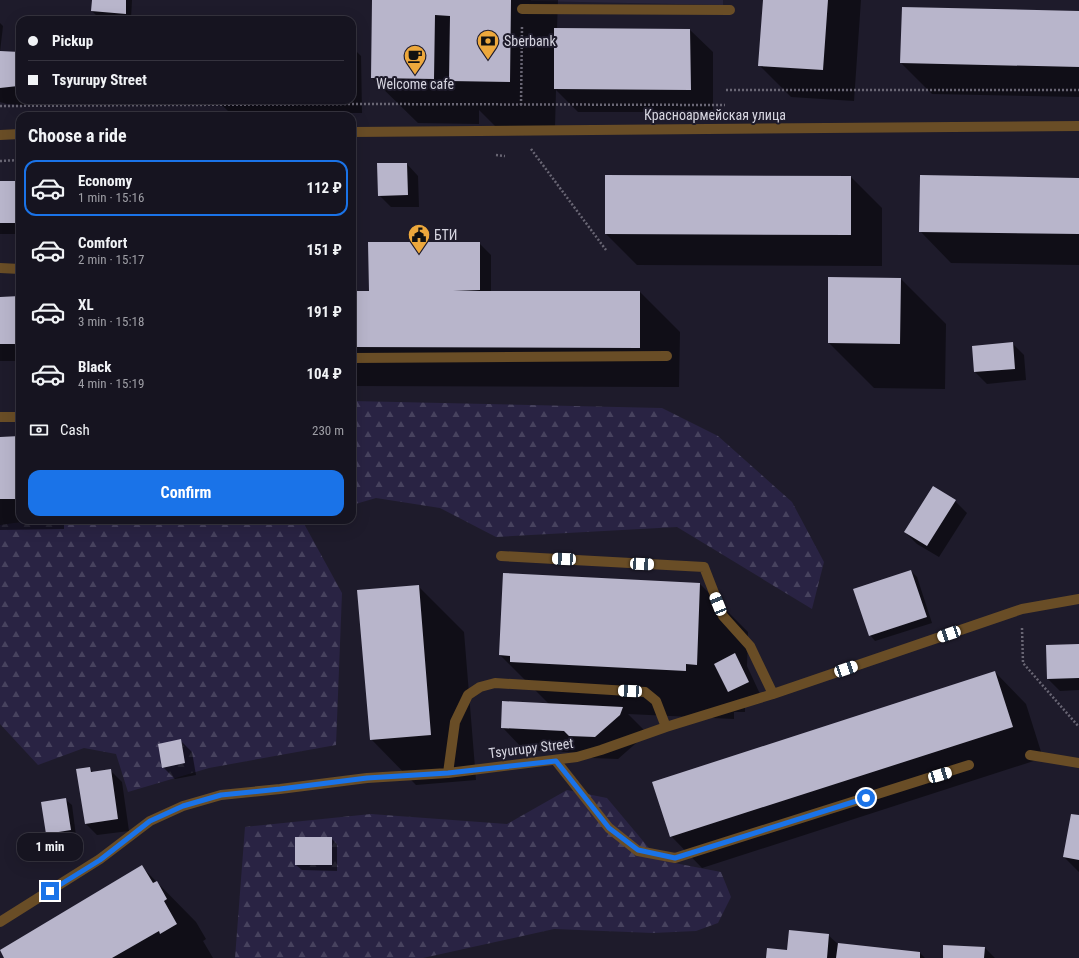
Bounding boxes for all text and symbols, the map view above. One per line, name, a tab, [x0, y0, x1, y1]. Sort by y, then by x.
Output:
bank icon: Sberbank	[475, 28, 501, 61]
text: Pickup	[52, 32, 93, 50]
place label: Sberbank	[504, 33, 556, 49]
cafe icon: Welcome cafe	[402, 43, 428, 76]
text: Tsyurupy Street	[52, 71, 147, 89]
place label: Welcome cafe	[376, 76, 454, 92]
street label: Красноармейская улица	[644, 107, 786, 123]
text: Choose a ride	[28, 125, 127, 146]
icon: car	[30, 170, 66, 206]
text: Economy	[78, 172, 132, 190]
text: 112 ₽	[306, 179, 342, 197]
text: 1 min · 15:16	[78, 190, 144, 205]
public building icon: БТИ	[406, 222, 432, 255]
place label: БТИ	[434, 227, 457, 243]
icon: car	[30, 232, 66, 268]
text: Comfort	[78, 234, 127, 252]
text: 151 ₽	[306, 241, 342, 259]
text: 2 min · 15:17	[78, 252, 144, 267]
icon: car	[30, 294, 66, 330]
text: XL	[78, 296, 94, 314]
text: 191 ₽	[306, 303, 342, 321]
text: 3 min · 15:18	[78, 314, 144, 329]
icon: car	[30, 356, 66, 392]
text: Black	[78, 358, 111, 376]
text: 104 ₽	[306, 365, 342, 383]
text: 4 min · 15:19	[78, 376, 144, 391]
icon: cash	[28, 419, 50, 441]
text: Cash	[60, 421, 90, 439]
text: 230 m	[312, 423, 344, 438]
button: Confirm	[28, 470, 344, 516]
car	[552, 552, 576, 566]
car	[630, 557, 654, 571]
car	[708, 591, 728, 617]
car	[936, 624, 962, 644]
car	[833, 659, 859, 679]
car	[618, 684, 642, 698]
street label: Tsyurupy Street	[488, 735, 574, 761]
car	[927, 766, 953, 784]
route start	[857, 789, 875, 807]
callout: 1 min	[17, 833, 83, 861]
text: 1 min	[36, 839, 64, 854]
route end	[41, 882, 59, 900]

